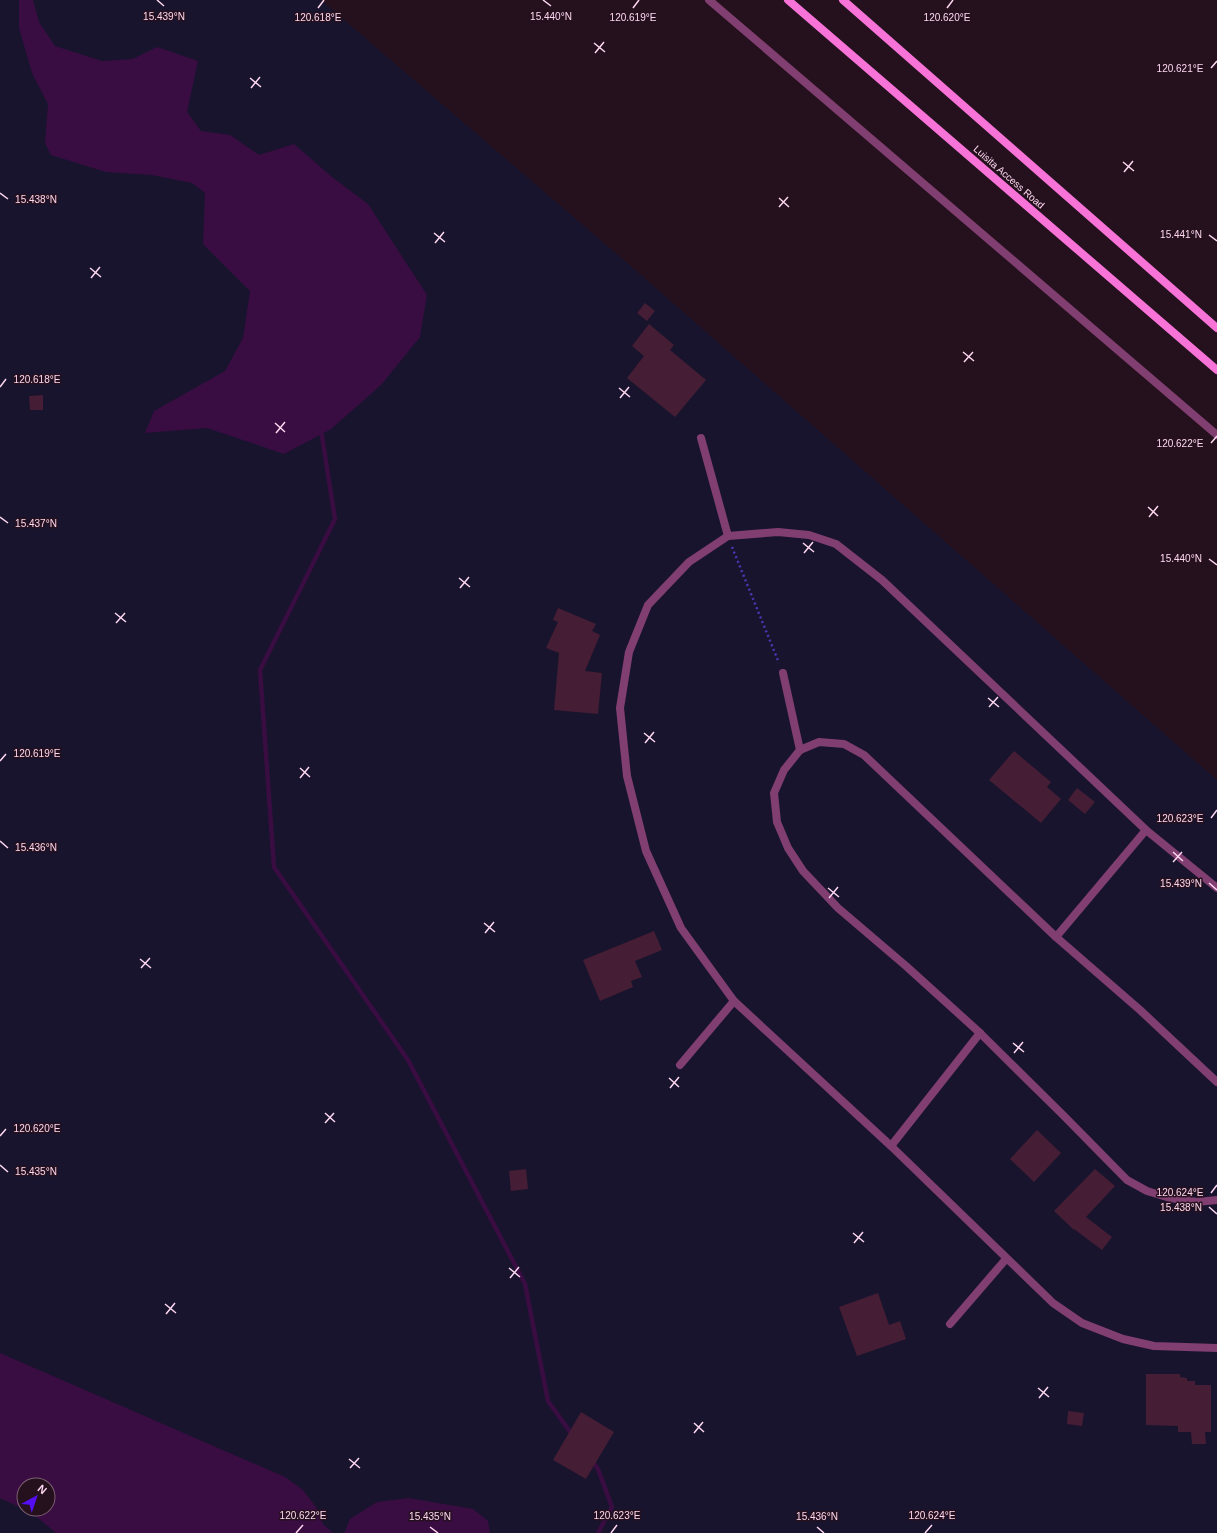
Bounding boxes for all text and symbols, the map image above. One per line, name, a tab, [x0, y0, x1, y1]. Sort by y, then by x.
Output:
text: 15.439°N	[143, 11, 185, 22]
text: 15.440°N	[530, 11, 572, 22]
text: 120.618°E	[295, 12, 342, 23]
text: 120.619°E	[610, 12, 657, 23]
text: 120.620°E	[924, 12, 971, 23]
text: 120.621°E	[1157, 63, 1204, 74]
street label: Luisita Access Road	[971, 143, 1047, 211]
text: 15.438°N	[15, 194, 57, 205]
text: 15.441°N	[1160, 229, 1202, 240]
text: 120.618°E	[14, 374, 61, 385]
text: 120.622°E	[1157, 438, 1204, 449]
text: 15.437°N	[15, 518, 57, 529]
text: 15.440°N	[1160, 553, 1202, 564]
text: 120.619°E	[14, 748, 61, 759]
text: 120.623°E	[1157, 813, 1204, 824]
text: 15.436°N	[15, 842, 57, 853]
text: 15.439°N	[1160, 878, 1202, 889]
text: 120.620°E	[14, 1123, 61, 1134]
text: 15.435°N	[15, 1166, 57, 1177]
text: 120.624°E	[1157, 1187, 1204, 1198]
text: 15.438°N	[1160, 1202, 1202, 1213]
north arrow	[16, 1477, 56, 1517]
text: N	[36, 1482, 49, 1497]
text: 120.622°E	[280, 1510, 327, 1521]
text: 120.623°E	[594, 1510, 641, 1521]
text: 120.624°E	[909, 1510, 956, 1521]
text: 15.435°N	[409, 1511, 451, 1522]
text: 15.436°N	[796, 1511, 838, 1522]

